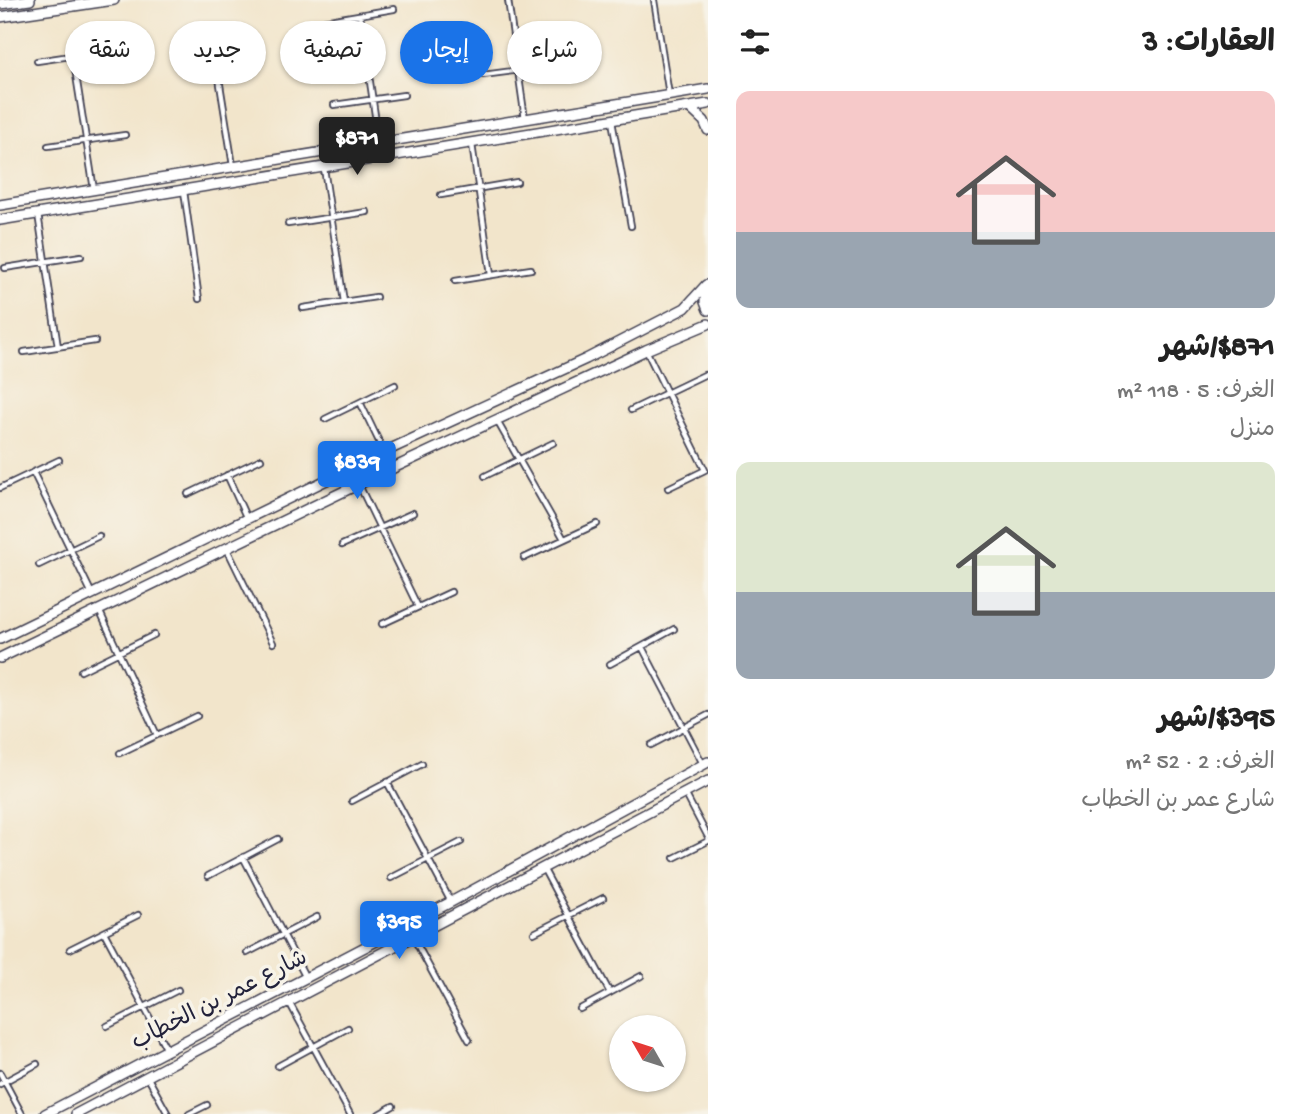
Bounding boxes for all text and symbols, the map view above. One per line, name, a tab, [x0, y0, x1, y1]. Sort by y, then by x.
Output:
chip: شقة	[65, 21, 155, 84]
chip: جديد	[169, 21, 266, 84]
chip: تصفية	[280, 21, 386, 84]
chip: إيجار	[400, 21, 493, 84]
chip: شراء	[507, 21, 602, 84]
icon: filters	[736, 23, 774, 61]
text: العقارات: 3	[1142, 27, 1275, 62]
pin: $871	[316, 118, 398, 177]
text: $871	[335, 126, 379, 153]
icon: home	[943, 137, 1069, 263]
text: $871/شهر	[1160, 332, 1275, 367]
text: الغرف: 5 · 118 m²	[1117, 379, 1275, 406]
text: منزل	[1230, 417, 1275, 444]
pin: $839	[316, 442, 398, 501]
text: $839	[334, 450, 380, 477]
icon: home	[943, 508, 1069, 634]
text: $395/شهر	[1158, 703, 1275, 738]
text: الغرف: 2 · 52 m²	[1126, 750, 1275, 777]
text: شارع عمر بن الخطاب	[1081, 788, 1275, 815]
pin: $395	[358, 902, 440, 961]
text: $395	[376, 910, 422, 937]
street label: شارع عمر بن الخطاب	[128, 945, 312, 1057]
north arrow	[609, 1015, 686, 1092]
map controls	[609, 1015, 686, 1092]

